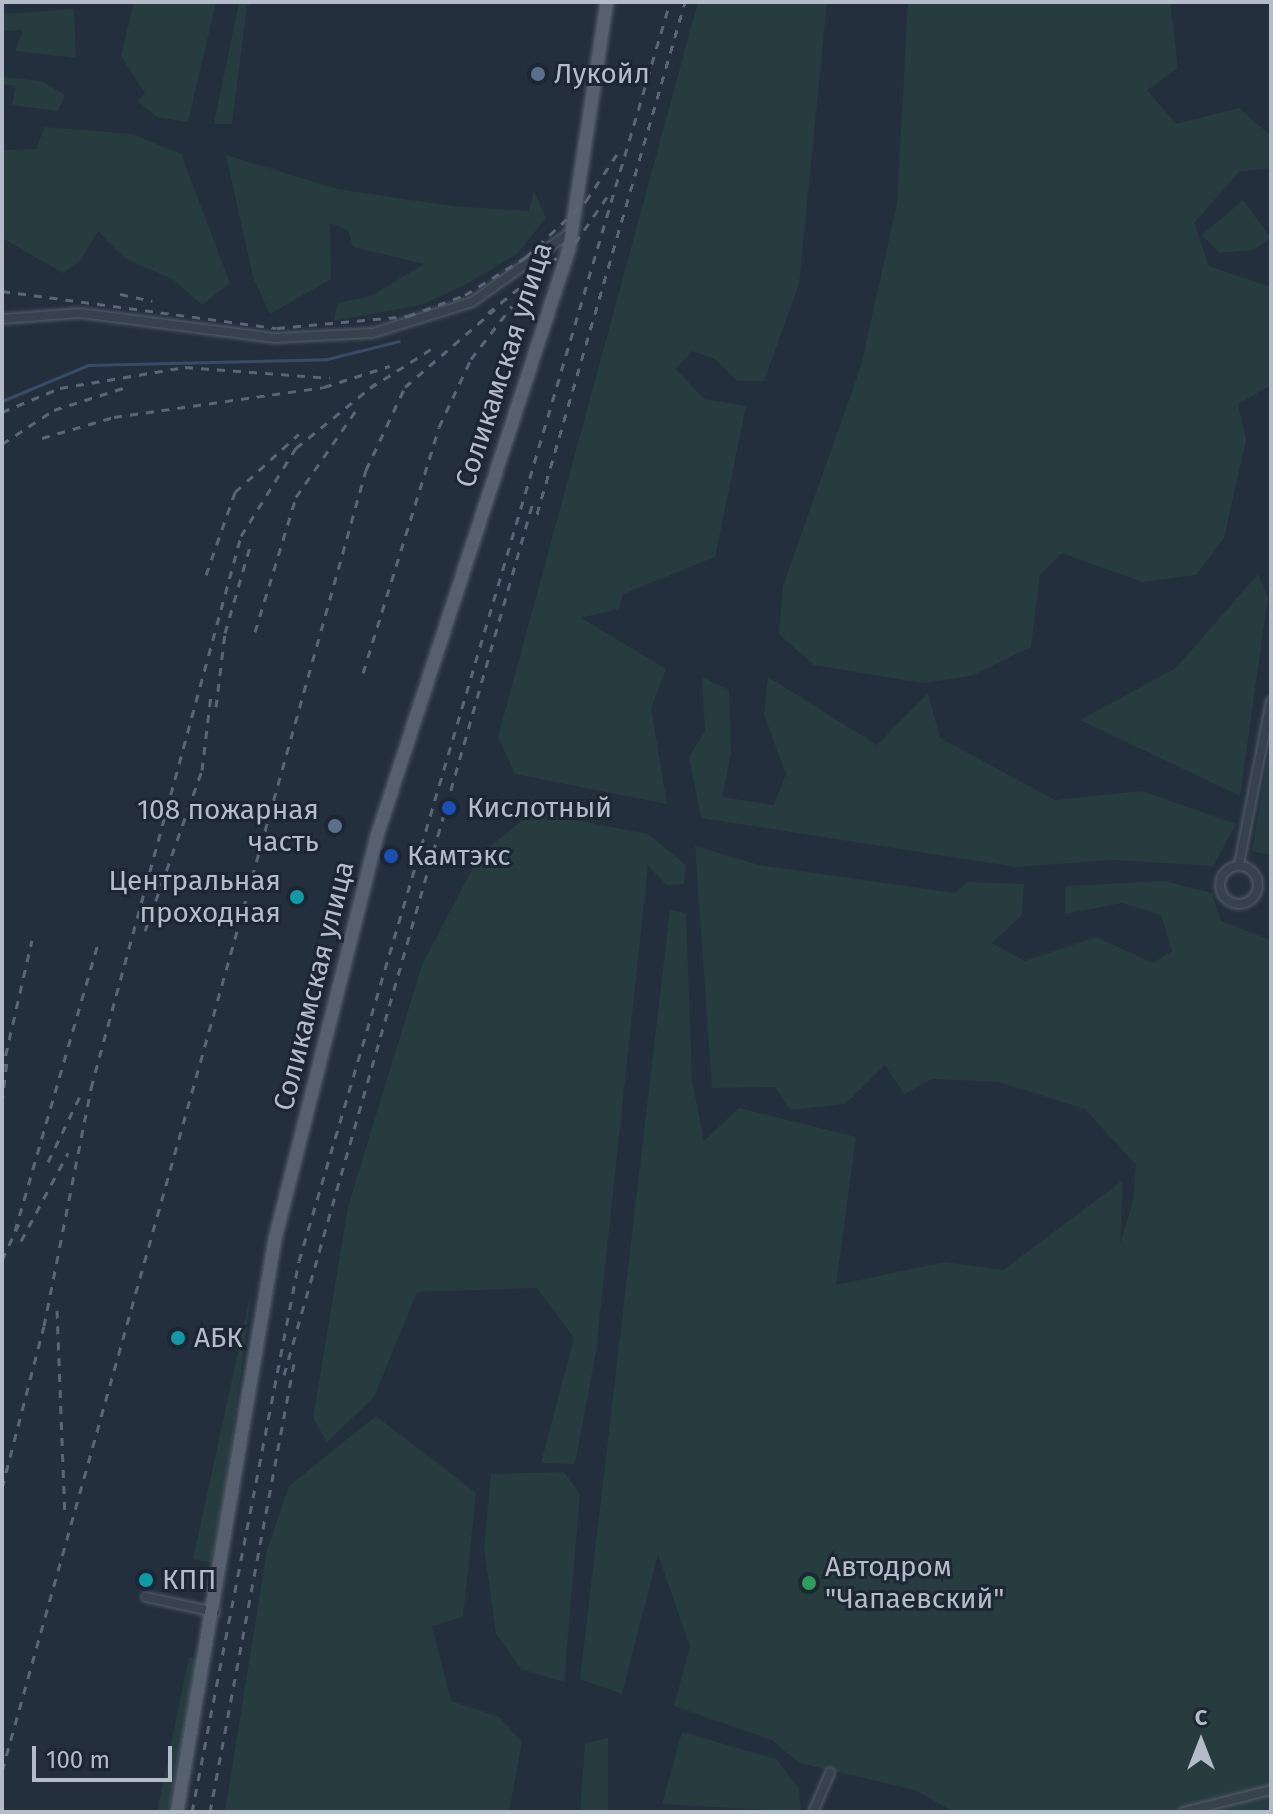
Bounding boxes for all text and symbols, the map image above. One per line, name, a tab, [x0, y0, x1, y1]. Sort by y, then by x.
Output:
place label: Лукойл	[554, 57, 650, 91]
marker: Лукойл	[529, 65, 547, 83]
street label: Соликамская улица	[448, 238, 560, 492]
place label: Кислотный	[467, 791, 612, 825]
place label: 108 пожарная часть	[137, 793, 319, 859]
marker: Кислотный	[438, 797, 460, 819]
marker: 108 пожарная часть	[326, 817, 344, 835]
place label: Камтэкс	[407, 839, 511, 873]
marker: Камтэкс	[382, 847, 400, 865]
street label: Соликамская улица	[267, 858, 361, 1114]
place label: Центральная проходная	[108, 864, 281, 930]
marker: Центральная проходная	[288, 888, 306, 906]
place label: АБК	[194, 1321, 243, 1355]
marker: АБК	[169, 1329, 187, 1347]
place label: Автодром "Чапаевский"	[825, 1550, 1004, 1616]
place label: КПП	[162, 1563, 216, 1597]
marker: КПП	[137, 1571, 155, 1589]
marker: Автодром "Чапаевский"	[800, 1574, 818, 1592]
north arrow	[1161, 1702, 1241, 1782]
text: С	[1195, 1704, 1207, 1731]
scale bar	[36, 1730, 176, 1780]
text: 100 m	[46, 1746, 110, 1774]

